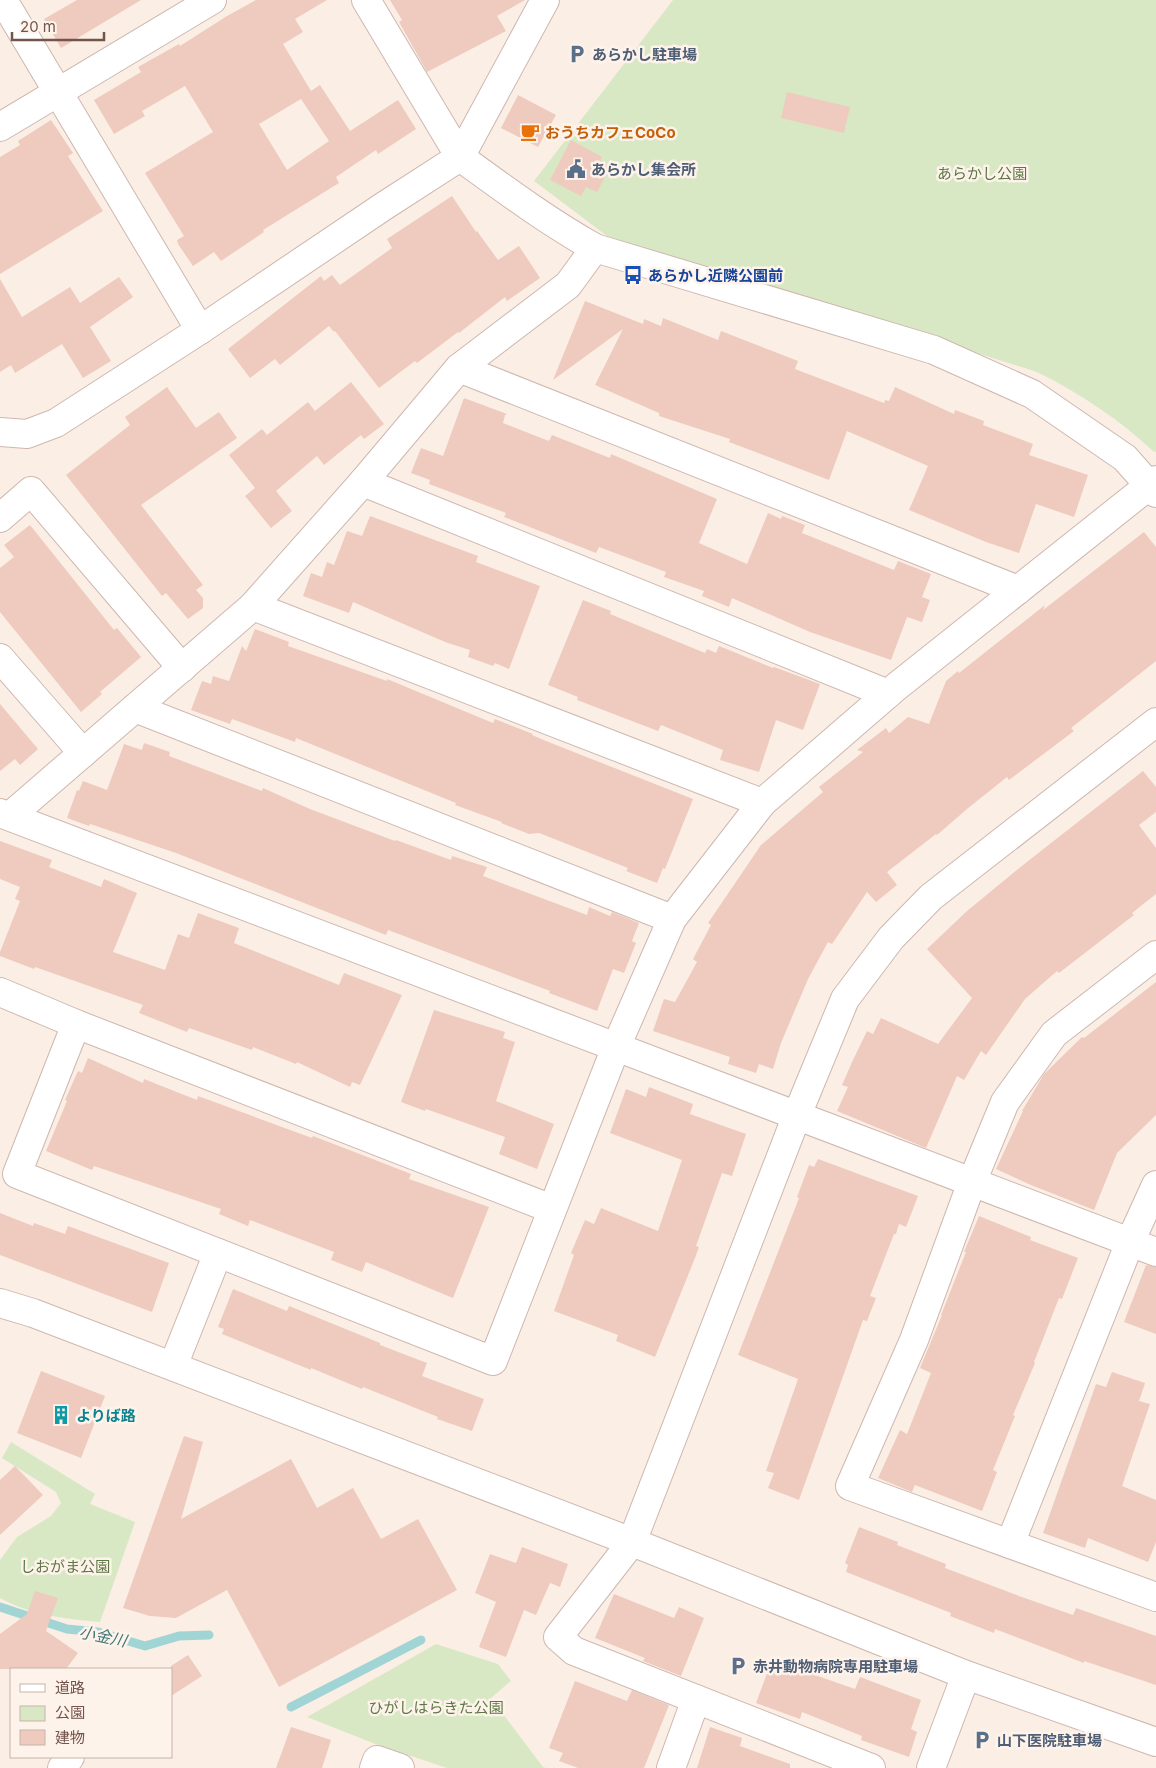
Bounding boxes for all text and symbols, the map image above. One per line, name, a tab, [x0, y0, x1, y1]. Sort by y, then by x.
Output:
scale bar	[12, 10, 105, 42]
text: 20 m	[20, 17, 56, 36]
parking icon: あらかし駐車場	[566, 43, 588, 65]
place label: あらかし駐車場	[592, 45, 697, 64]
cafe icon: おうちカフェCoCo	[519, 121, 541, 143]
place label: おうちカフェCoCo	[545, 123, 676, 142]
public building icon: あらかし集会所	[565, 158, 587, 180]
place label: あらかし集会所	[591, 160, 696, 179]
park label: あらかし公園	[937, 164, 1027, 183]
bus stop icon: あらかし近隣公園前	[622, 264, 644, 286]
place label: あらかし近隣公園前	[648, 266, 783, 285]
building icon: よりば路	[50, 1404, 72, 1426]
place label: よりば路	[76, 1406, 136, 1425]
park label: しおがま公園	[20, 1557, 110, 1576]
water label: 小金川	[77, 1621, 131, 1651]
parking icon: 赤井動物病院専用駐車場	[727, 1655, 749, 1677]
place label: 赤井動物病院専用駐車場	[753, 1657, 918, 1676]
legend	[10, 1668, 172, 1758]
text: 道路	[55, 1678, 85, 1697]
park label: ひがしはらきた公園	[368, 1698, 504, 1717]
text: 公園	[55, 1703, 85, 1722]
text: 建物	[55, 1728, 85, 1747]
parking icon: 山下医院駐車場	[971, 1729, 993, 1751]
place label: 山下医院駐車場	[997, 1731, 1102, 1750]

